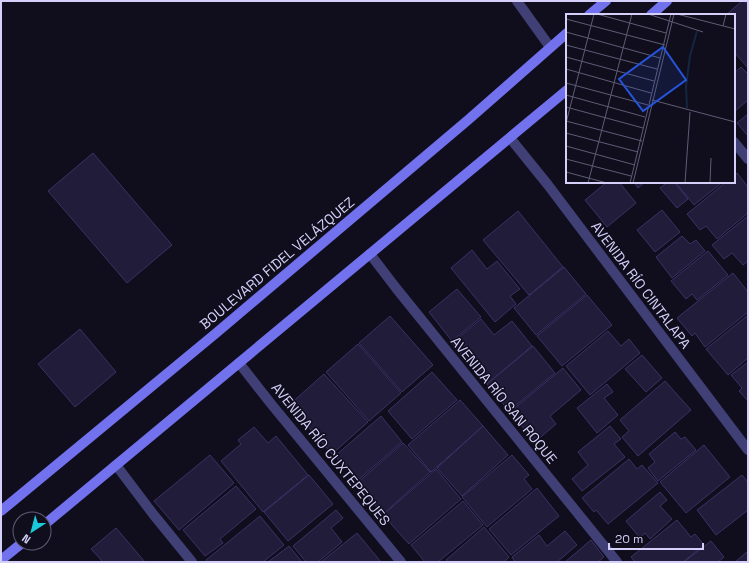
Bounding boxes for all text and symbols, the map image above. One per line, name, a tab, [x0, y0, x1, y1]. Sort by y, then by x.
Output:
inset map	[566, 14, 735, 183]
street label: BOULEVARD FIDEL VELÁZQUEZ	[196, 193, 358, 333]
street label: AVENIDA RÍO CINTALAPA	[587, 218, 695, 352]
street label: AVENIDA RÍO SAN ROQUE	[447, 333, 561, 468]
street label: AVENIDA RÍO CUXTEPEQUES	[268, 379, 394, 529]
north arrow	[12, 511, 52, 551]
scale bar	[609, 525, 703, 551]
text: N	[19, 531, 33, 547]
text: 20 m	[615, 531, 643, 547]

